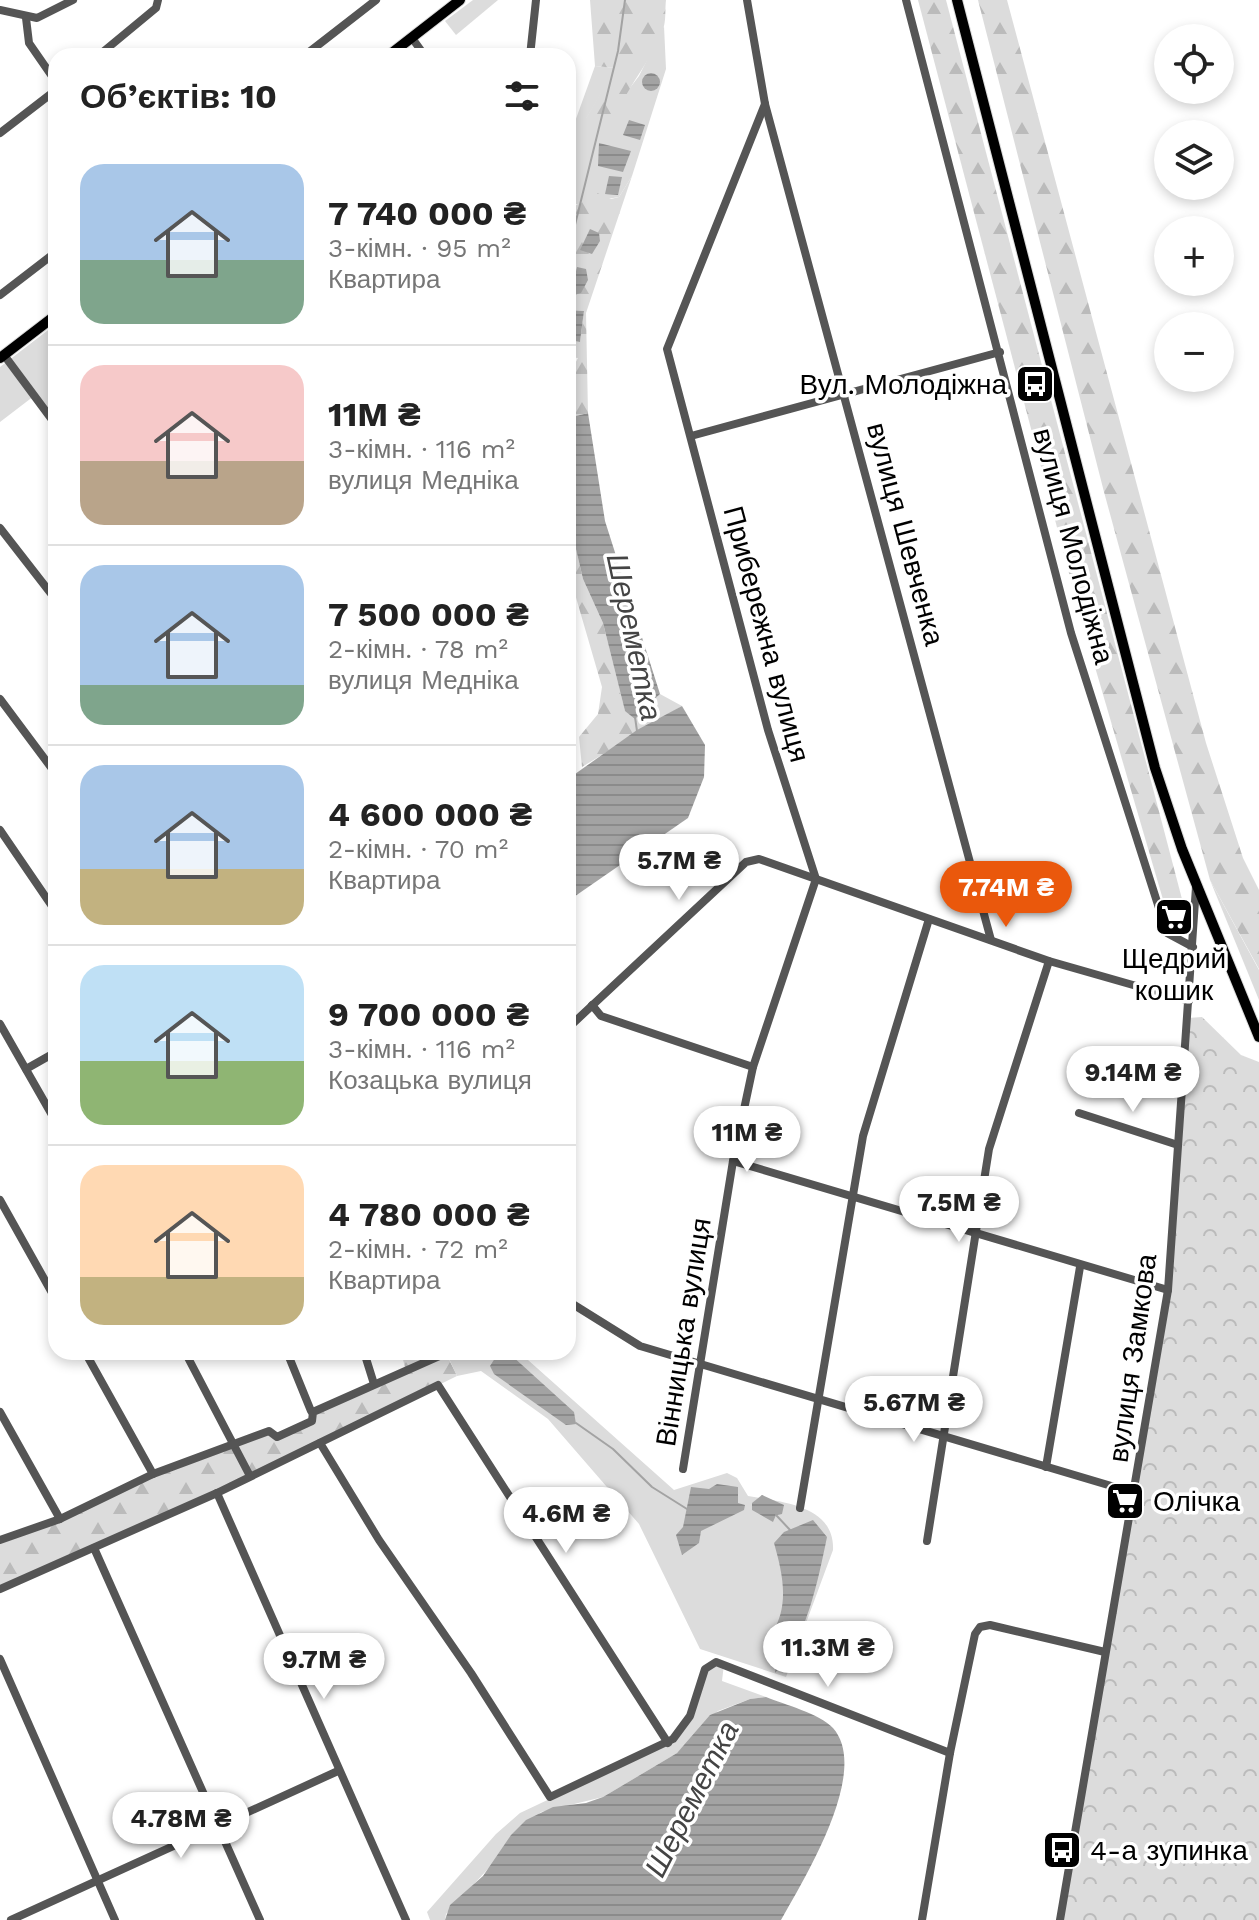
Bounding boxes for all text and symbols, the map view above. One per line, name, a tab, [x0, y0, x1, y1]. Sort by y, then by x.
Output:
map controls	[1154, 24, 1234, 392]
button: locate	[1154, 24, 1234, 104]
icon: filters	[500, 74, 544, 118]
text: Об’єктів: 10	[80, 76, 277, 116]
button: layers	[1154, 120, 1234, 200]
text: 7 740 000 ₴	[328, 193, 526, 233]
icon: home	[144, 196, 240, 292]
button: +	[1154, 216, 1234, 296]
text: 3-кімн. · 95 m²	[328, 233, 511, 263]
text: Квартира	[328, 264, 440, 294]
button: −	[1154, 312, 1234, 392]
bus stop icon: Вул. Молодіжна	[1014, 363, 1056, 405]
place label: Вул. Молодіжна	[799, 368, 1007, 401]
text: 11M ₴	[328, 394, 421, 434]
icon: home	[144, 397, 240, 493]
street label: вулиця Шевченка	[860, 419, 951, 650]
street label: вулиця Молодіжна	[1026, 425, 1121, 668]
text: 3-кімн. · 116 m²	[328, 434, 515, 464]
text: вулиця Медніка	[328, 465, 519, 495]
street label: Прибережна вулиця	[716, 503, 817, 766]
water label: Шереметка	[600, 550, 669, 724]
text: 7 500 000 ₴	[328, 594, 529, 634]
icon: home	[144, 597, 240, 693]
text: 2-кімн. · 78 m²	[328, 634, 508, 664]
text: вулиця Медніка	[328, 665, 519, 695]
text: 4 600 000 ₴	[328, 794, 532, 834]
icon: home	[144, 797, 240, 893]
text: 2-кімн. · 70 m²	[328, 834, 508, 864]
pin: 5.7M ₴	[614, 834, 744, 902]
text: 5.7M ₴	[637, 845, 721, 875]
pin: 7.74M ₴	[932, 861, 1080, 929]
text: Квартира	[328, 865, 440, 895]
text: 7.74M ₴	[958, 872, 1054, 902]
supermarket icon: Щедрий кошик	[1153, 896, 1195, 938]
place label: Щедрий кошик	[1122, 942, 1226, 1007]
text: 9 700 000 ₴	[328, 994, 529, 1034]
icon: home	[144, 997, 240, 1093]
text: 3-кімн. · 116 m²	[328, 1034, 515, 1064]
pin: 9.14M ₴	[1059, 1046, 1207, 1114]
text: 9.14M ₴	[1084, 1057, 1182, 1087]
text: Козацька вулиця	[328, 1065, 532, 1095]
pin: 11M ₴	[691, 1106, 803, 1174]
text: 11M ₴	[712, 1117, 782, 1147]
pin: 7.5M ₴	[894, 1176, 1024, 1244]
text: 7.5M ₴	[917, 1187, 1001, 1217]
text: 4 780 000 ₴	[328, 1194, 530, 1234]
icon: home	[144, 1197, 240, 1293]
street label: Вінницька вулиця	[649, 1215, 718, 1449]
text: 2-кімн. · 72 m²	[328, 1234, 508, 1264]
street label: вулиця Замкова	[1102, 1251, 1164, 1465]
text: Квартира	[328, 1265, 440, 1295]
pin: 5.67M ₴	[840, 1376, 988, 1444]
text: 5.67M ₴	[863, 1387, 965, 1417]
supermarket icon: Олічка	[1104, 1480, 1146, 1522]
place label: Олічка	[1153, 1485, 1240, 1518]
pin: 4.6M ₴	[501, 1487, 631, 1555]
text: 4.6M ₴	[522, 1498, 610, 1528]
pin: 11.3M ₴	[754, 1621, 902, 1689]
text: 11.3M ₴	[781, 1632, 875, 1662]
pin: 9.7M ₴	[259, 1633, 389, 1701]
text: 9.7M ₴	[282, 1644, 366, 1674]
water label: Шереметка	[637, 1715, 746, 1882]
pin: 4.78M ₴	[107, 1792, 255, 1860]
text: 4.78M ₴	[130, 1803, 232, 1833]
bus stop icon: 4-а зупинка	[1041, 1829, 1083, 1871]
place label: 4-а зупинка	[1090, 1834, 1248, 1867]

